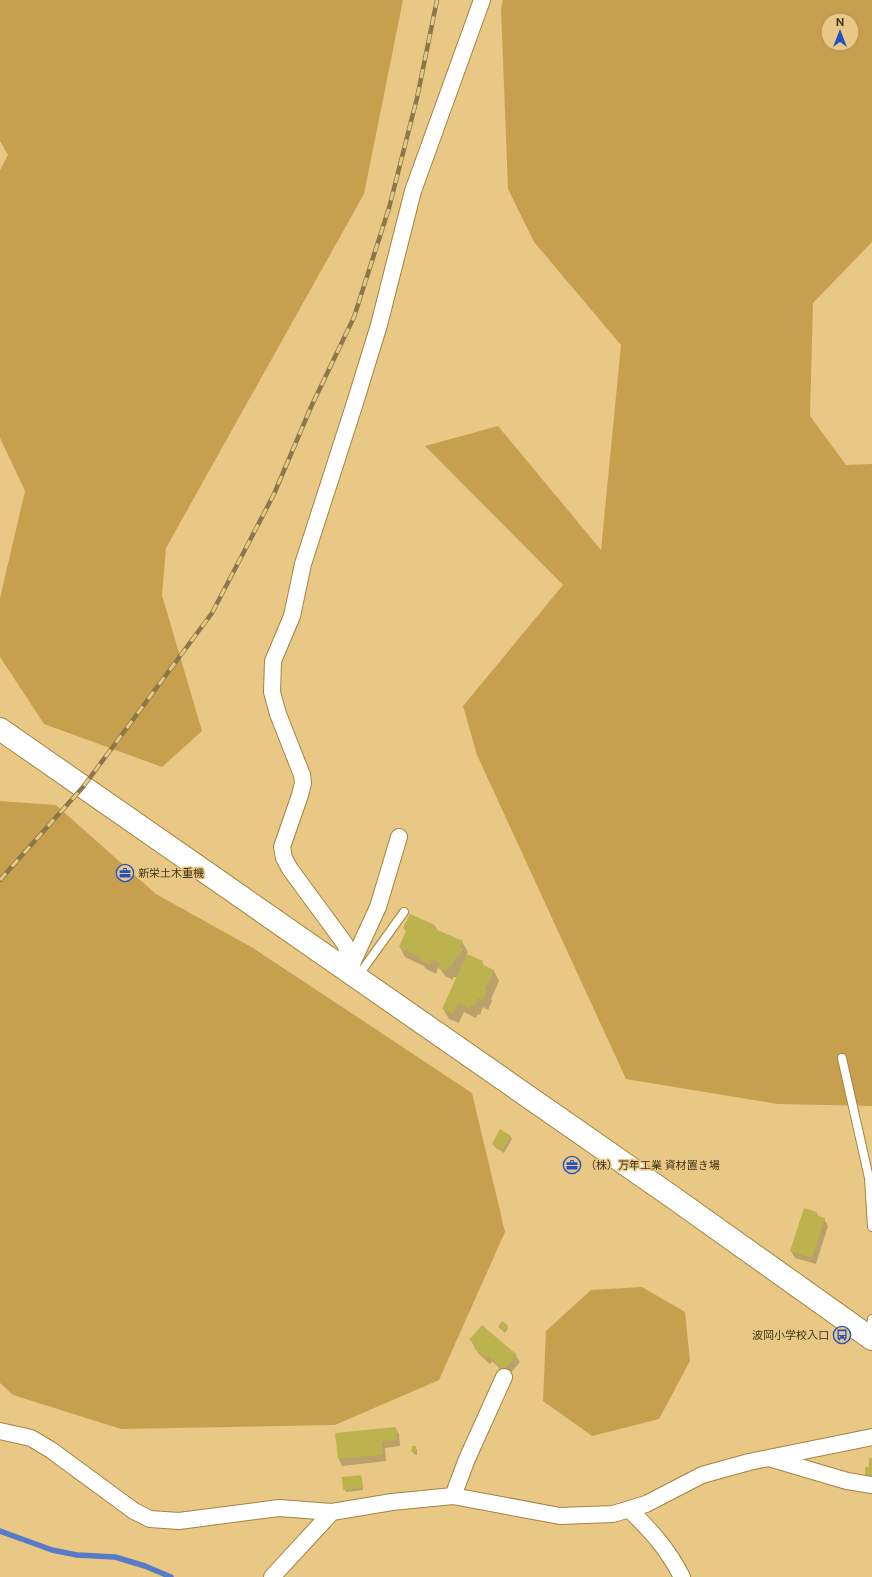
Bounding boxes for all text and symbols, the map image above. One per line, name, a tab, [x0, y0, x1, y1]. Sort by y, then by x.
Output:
north arrow	[820, 12, 860, 52]
text: N	[836, 16, 844, 28]
office icon: 新栄土木重機	[115, 863, 135, 883]
place label: 新栄土木重機	[138, 867, 204, 879]
office icon: （株）万年工業 資材置き場	[562, 1155, 582, 1175]
place label: （株）万年工業 資材置き場	[585, 1159, 720, 1171]
bus stop icon: 波岡小学校入口	[832, 1325, 852, 1345]
place label: 波岡小学校入口	[752, 1329, 829, 1341]

